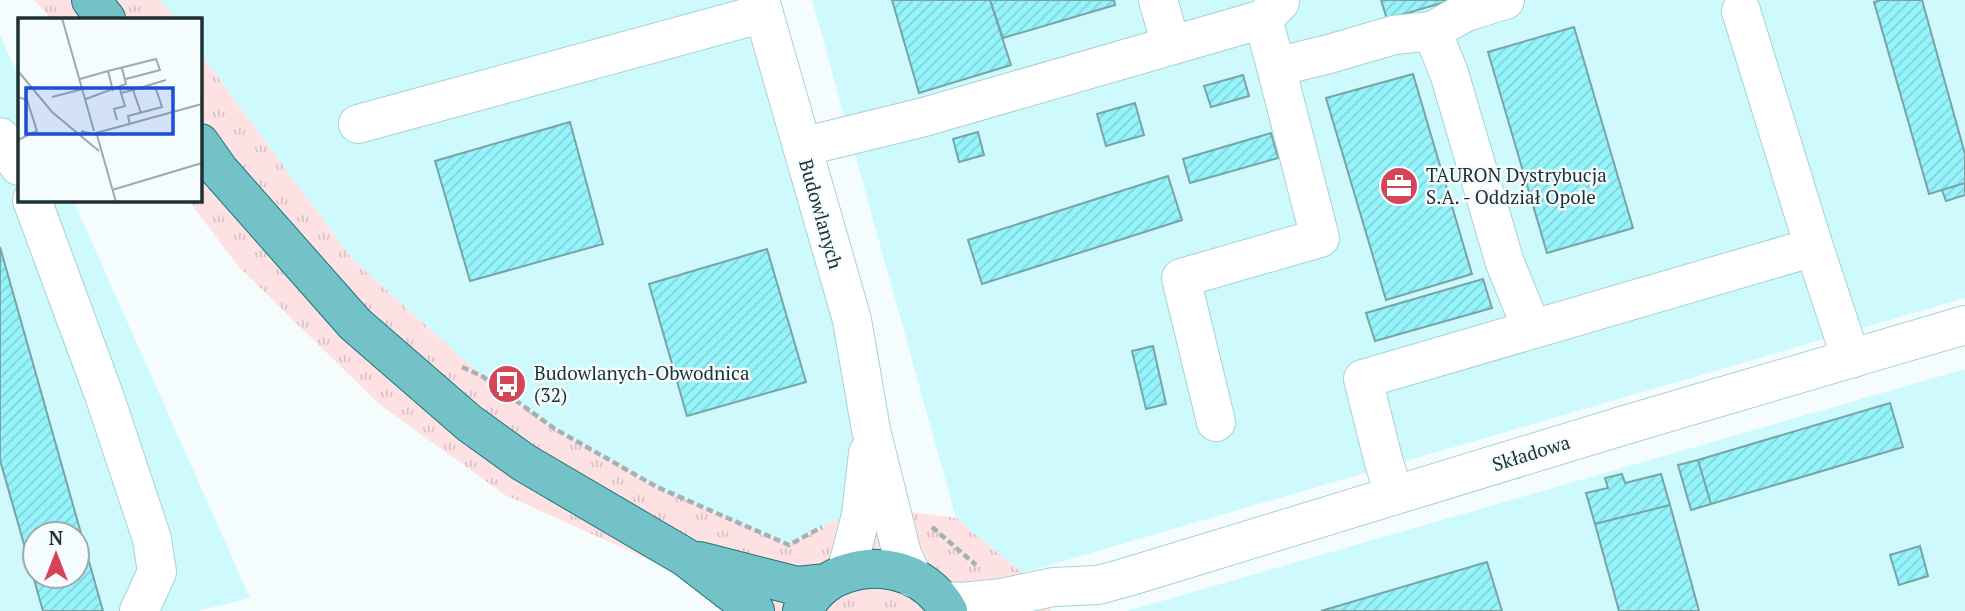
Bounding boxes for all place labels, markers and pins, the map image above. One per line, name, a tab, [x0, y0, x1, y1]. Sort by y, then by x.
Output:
place label: TAURON Dystrybucja S.A. - Oddział Opole	[1426, 162, 1607, 209]
office icon: TAURON Dystrybucja S.A. - Oddział Opole	[1378, 165, 1420, 207]
place label: Budowlanych-Obwodnica (32)	[534, 360, 750, 407]
bus stop icon: Budowlanych-Obwodnica (32)	[486, 363, 528, 405]

